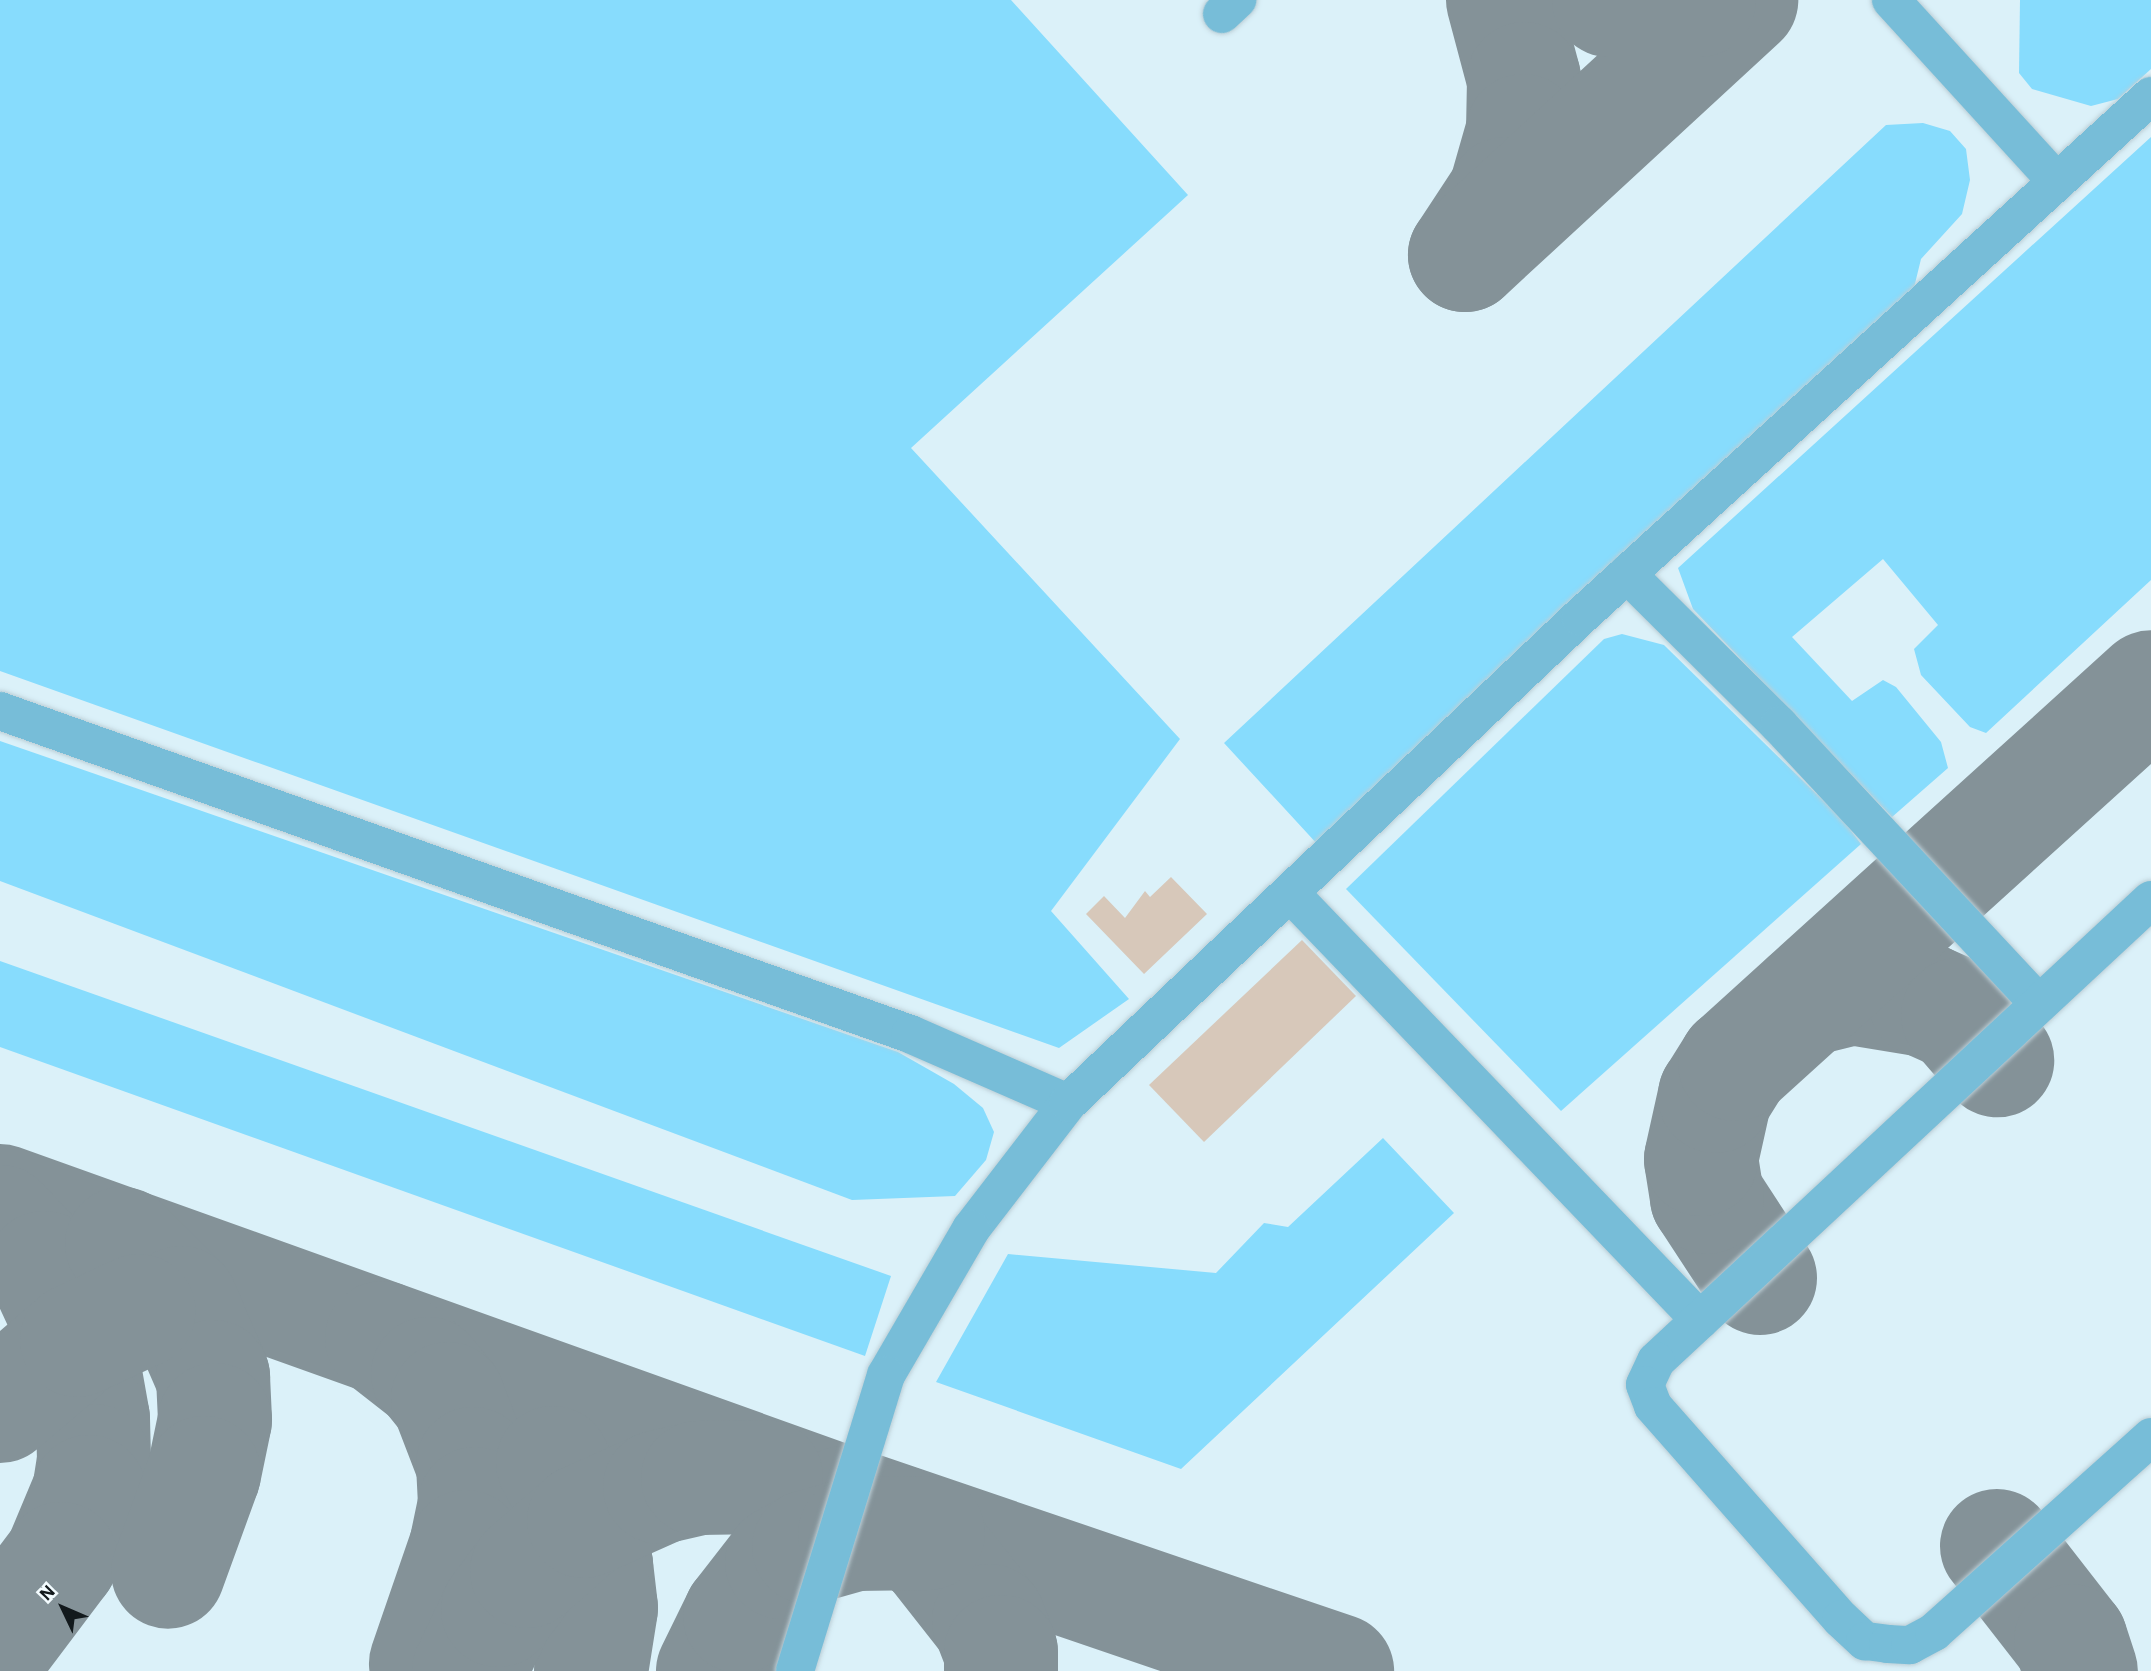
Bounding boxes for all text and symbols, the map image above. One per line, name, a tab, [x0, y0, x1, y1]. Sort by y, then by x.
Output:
north arrow	[28, 1573, 98, 1643]
text: N	[36, 1582, 59, 1604]

